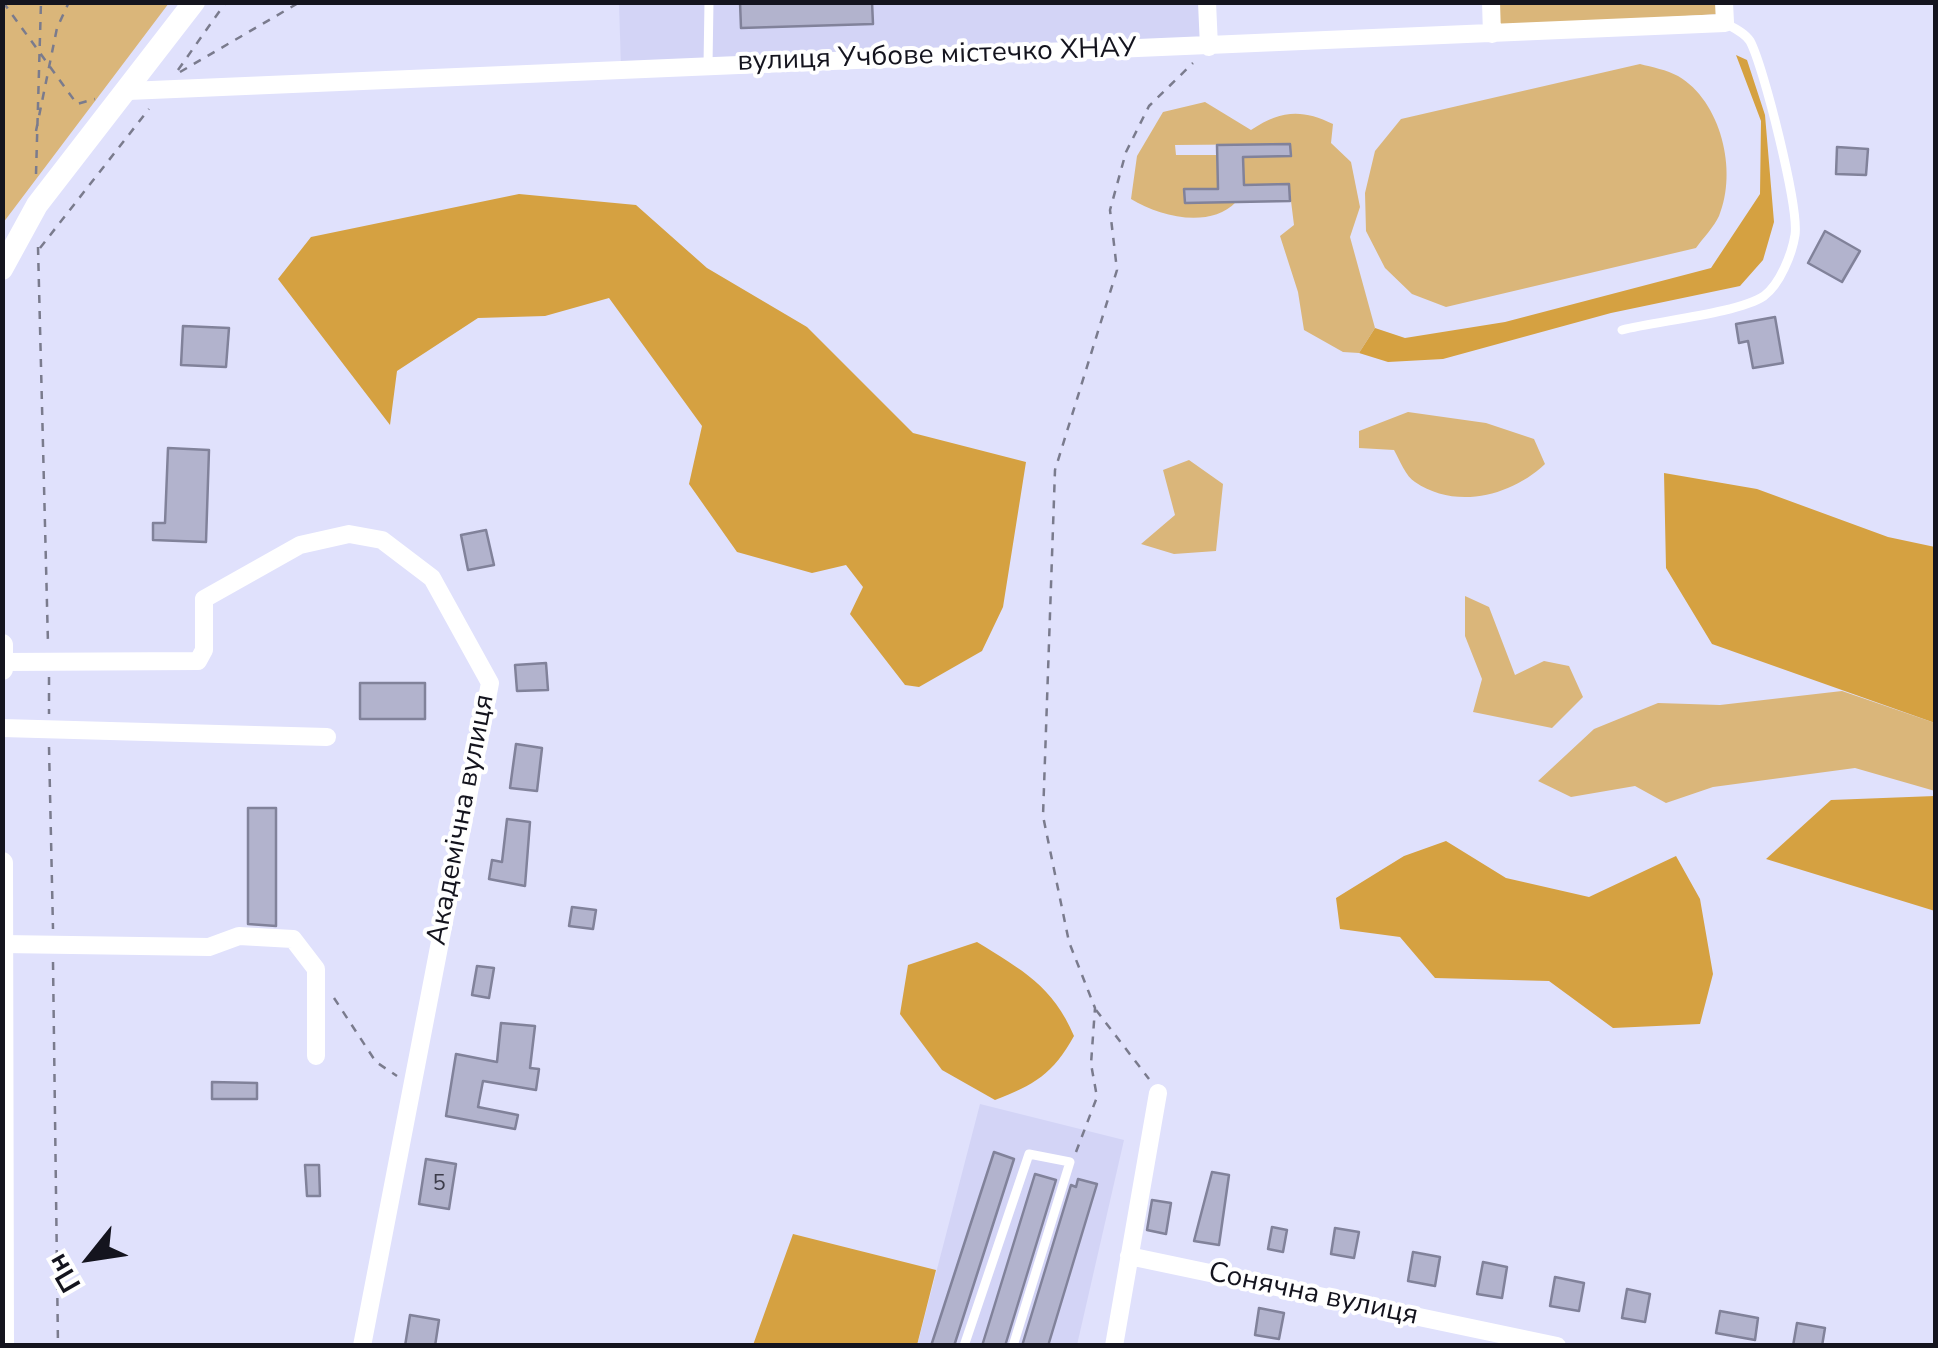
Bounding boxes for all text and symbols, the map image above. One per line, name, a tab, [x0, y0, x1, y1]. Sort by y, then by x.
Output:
street label: вулиця Учбове містечко ХНАУ	[737, 32, 1137, 80]
street label: Академічна вулиця	[421, 692, 503, 948]
house number: 5	[432, 1172, 446, 1198]
north arrow	[40, 1208, 140, 1308]
text: Пн	[38, 1247, 90, 1299]
street label: Сонячна вулиця	[1205, 1256, 1421, 1334]

